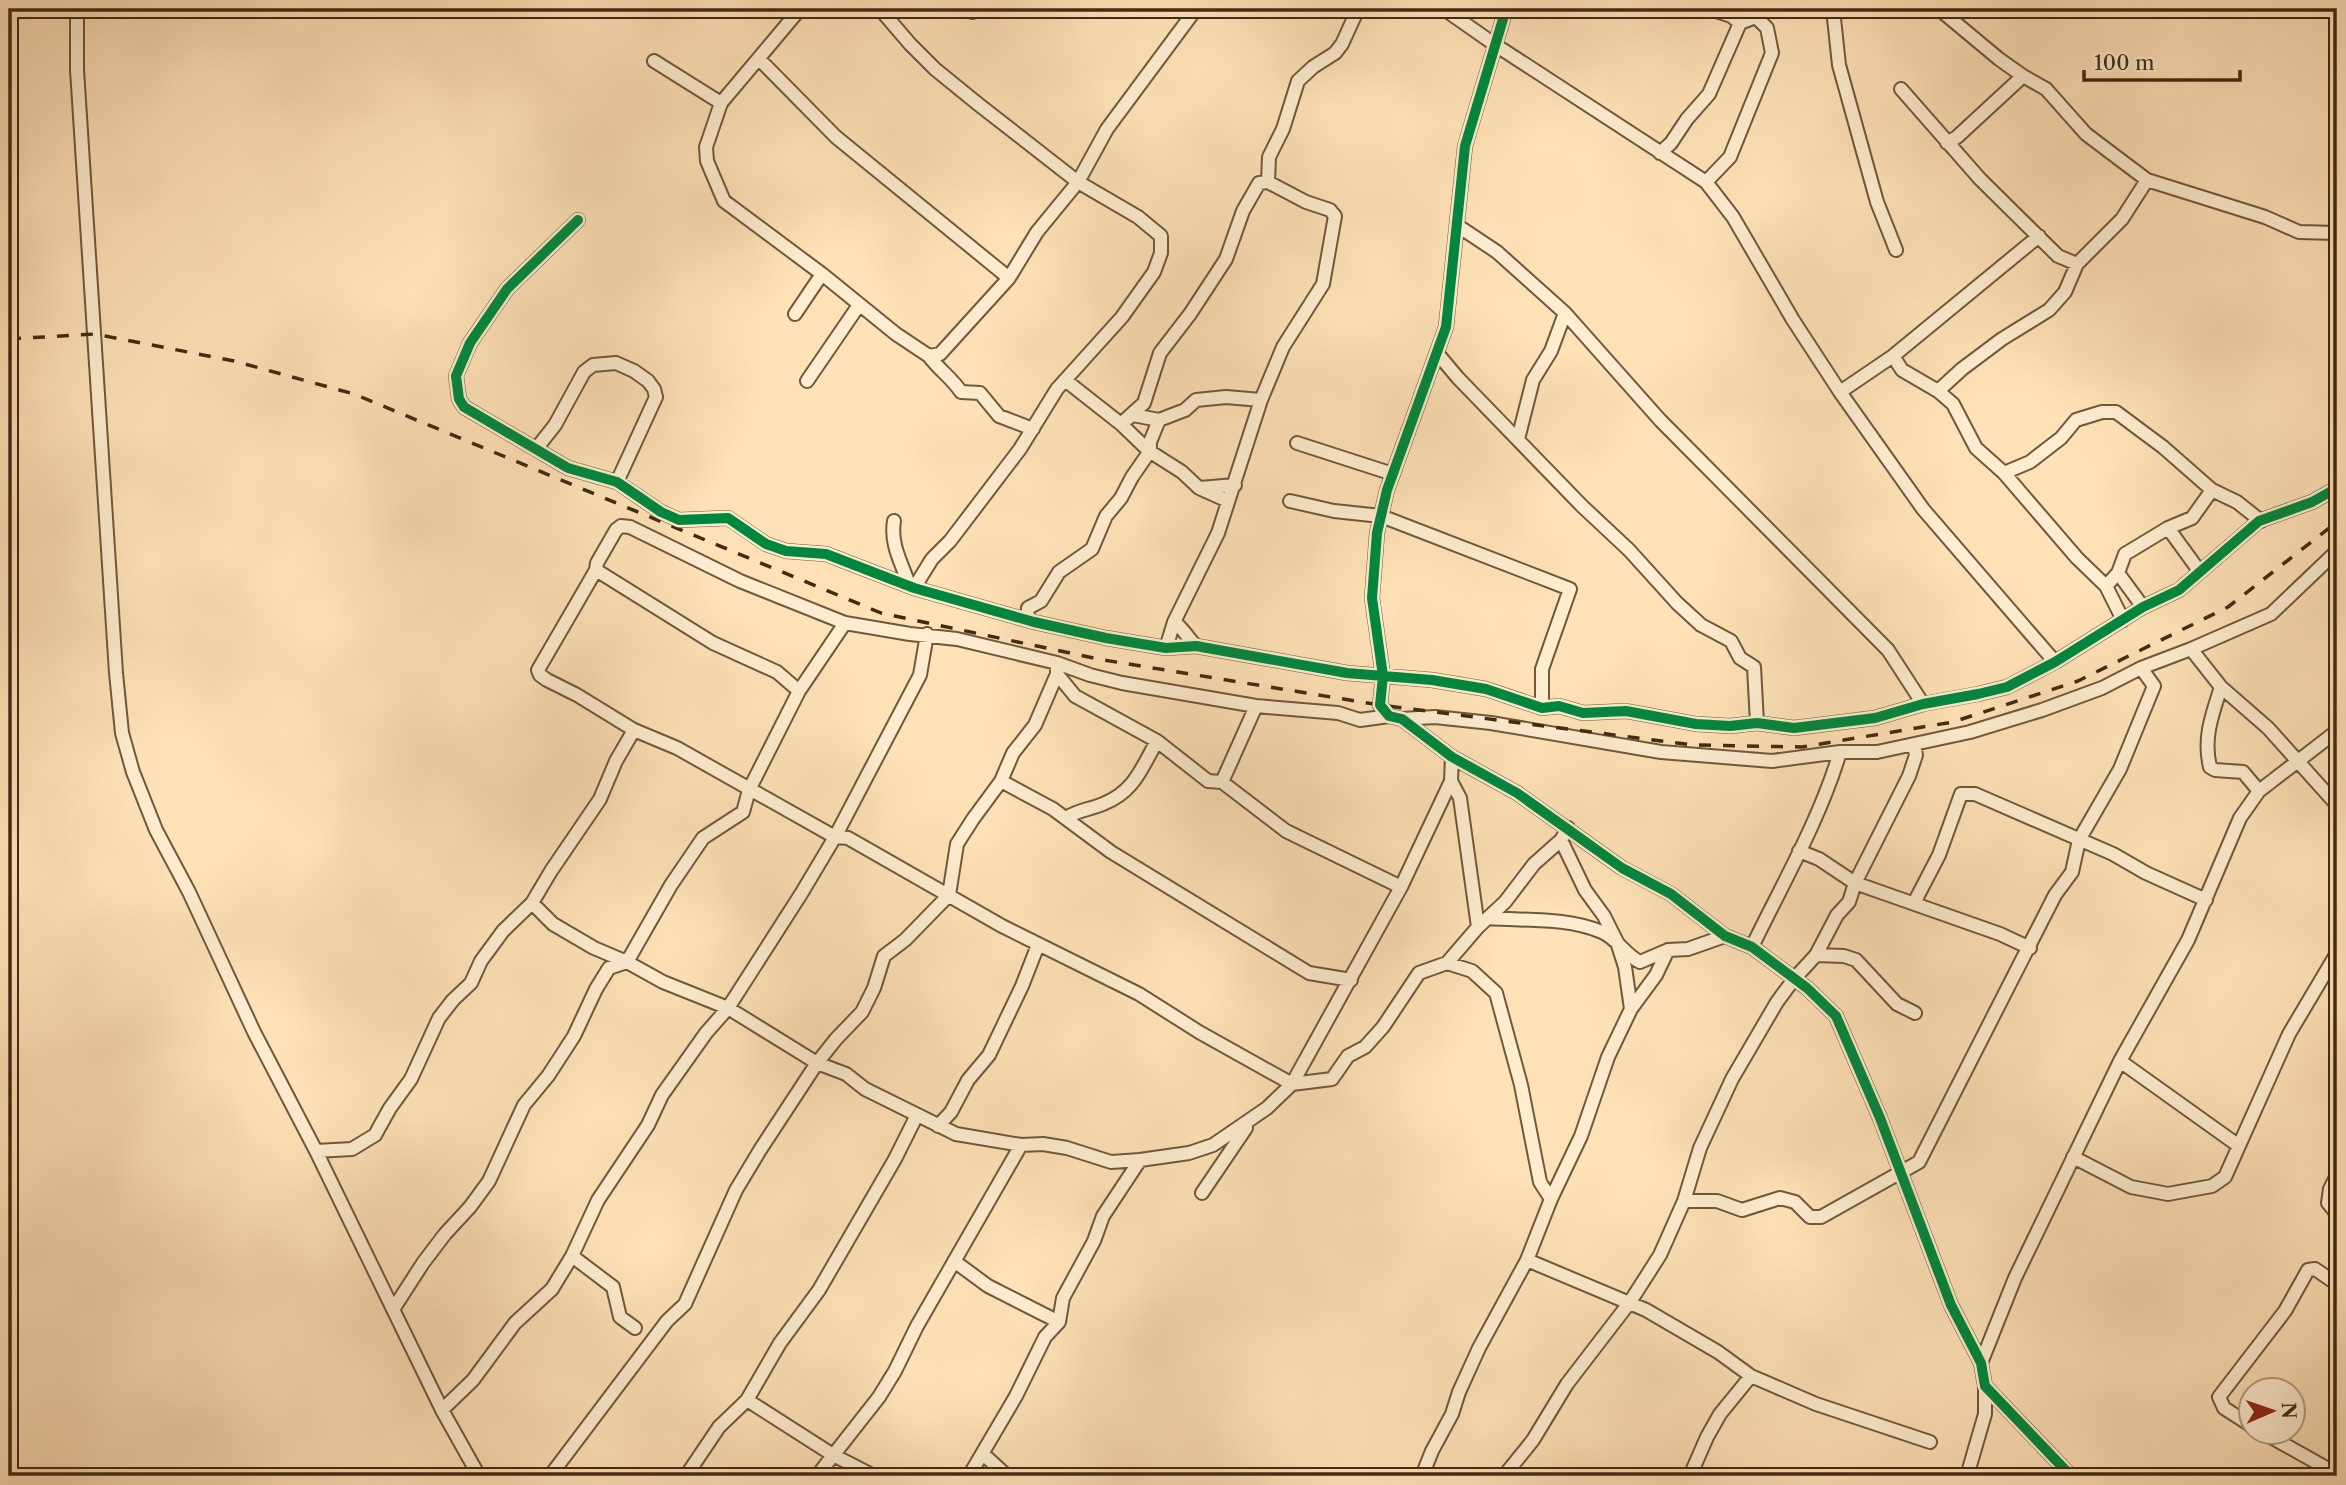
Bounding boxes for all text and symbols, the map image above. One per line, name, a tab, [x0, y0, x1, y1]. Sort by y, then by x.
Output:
scale bar	[2084, 38, 2239, 82]
text: 100 m	[2094, 50, 2155, 75]
north arrow	[2238, 1376, 2308, 1446]
text: N	[2277, 1402, 2300, 1419]

